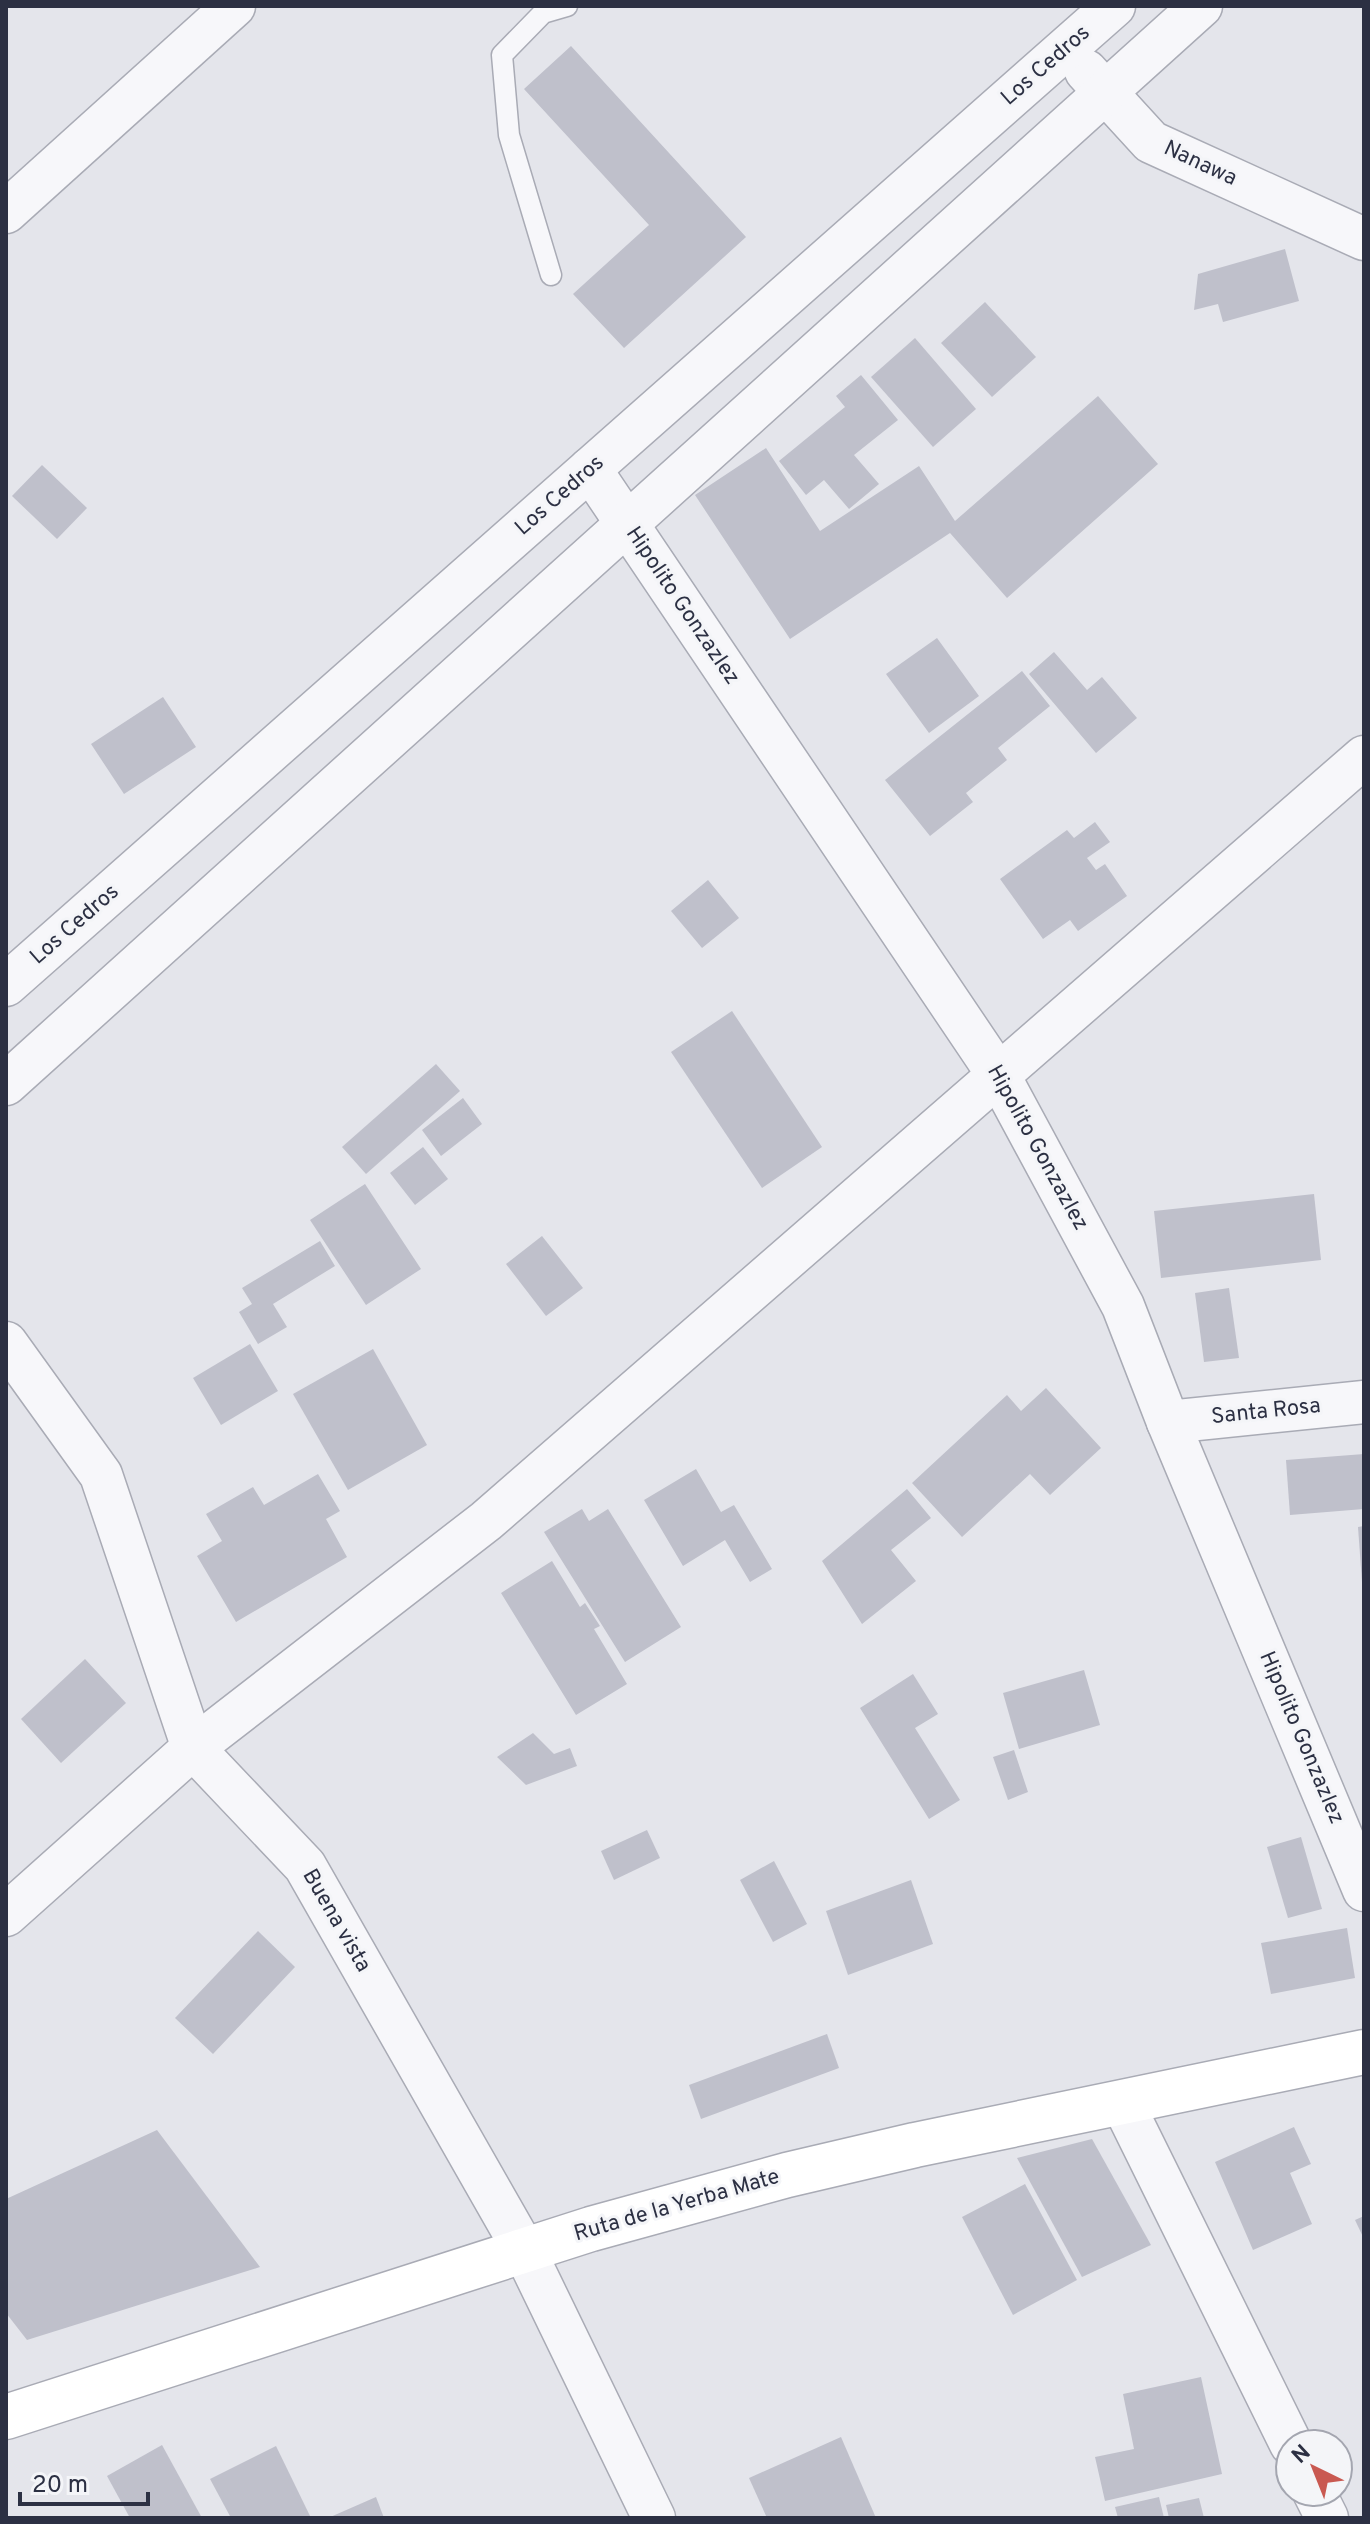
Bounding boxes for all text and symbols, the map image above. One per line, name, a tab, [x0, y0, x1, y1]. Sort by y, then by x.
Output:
street label: Los Cedros	[996, 20, 1096, 112]
street label: Nanawa	[1159, 135, 1241, 193]
street label: Los Cedros	[510, 450, 610, 542]
street label: Hipolito Gonzazlez	[619, 522, 745, 690]
street label: Los Cedros	[25, 879, 125, 971]
street label: Hipolito Gonzazlez	[980, 1061, 1094, 1235]
street label: Santa Rosa	[1210, 1393, 1322, 1431]
street label: Hipolito Gonzazlez	[1252, 1648, 1350, 1828]
street label: Buena vista	[296, 1865, 376, 1977]
street label: Ruta de la Yerba Mate	[571, 2164, 783, 2248]
north arrow	[1274, 2428, 1354, 2508]
text: N	[1287, 2440, 1317, 2470]
scale bar	[20, 2456, 148, 2506]
text: 20 m	[32, 2471, 88, 2501]

